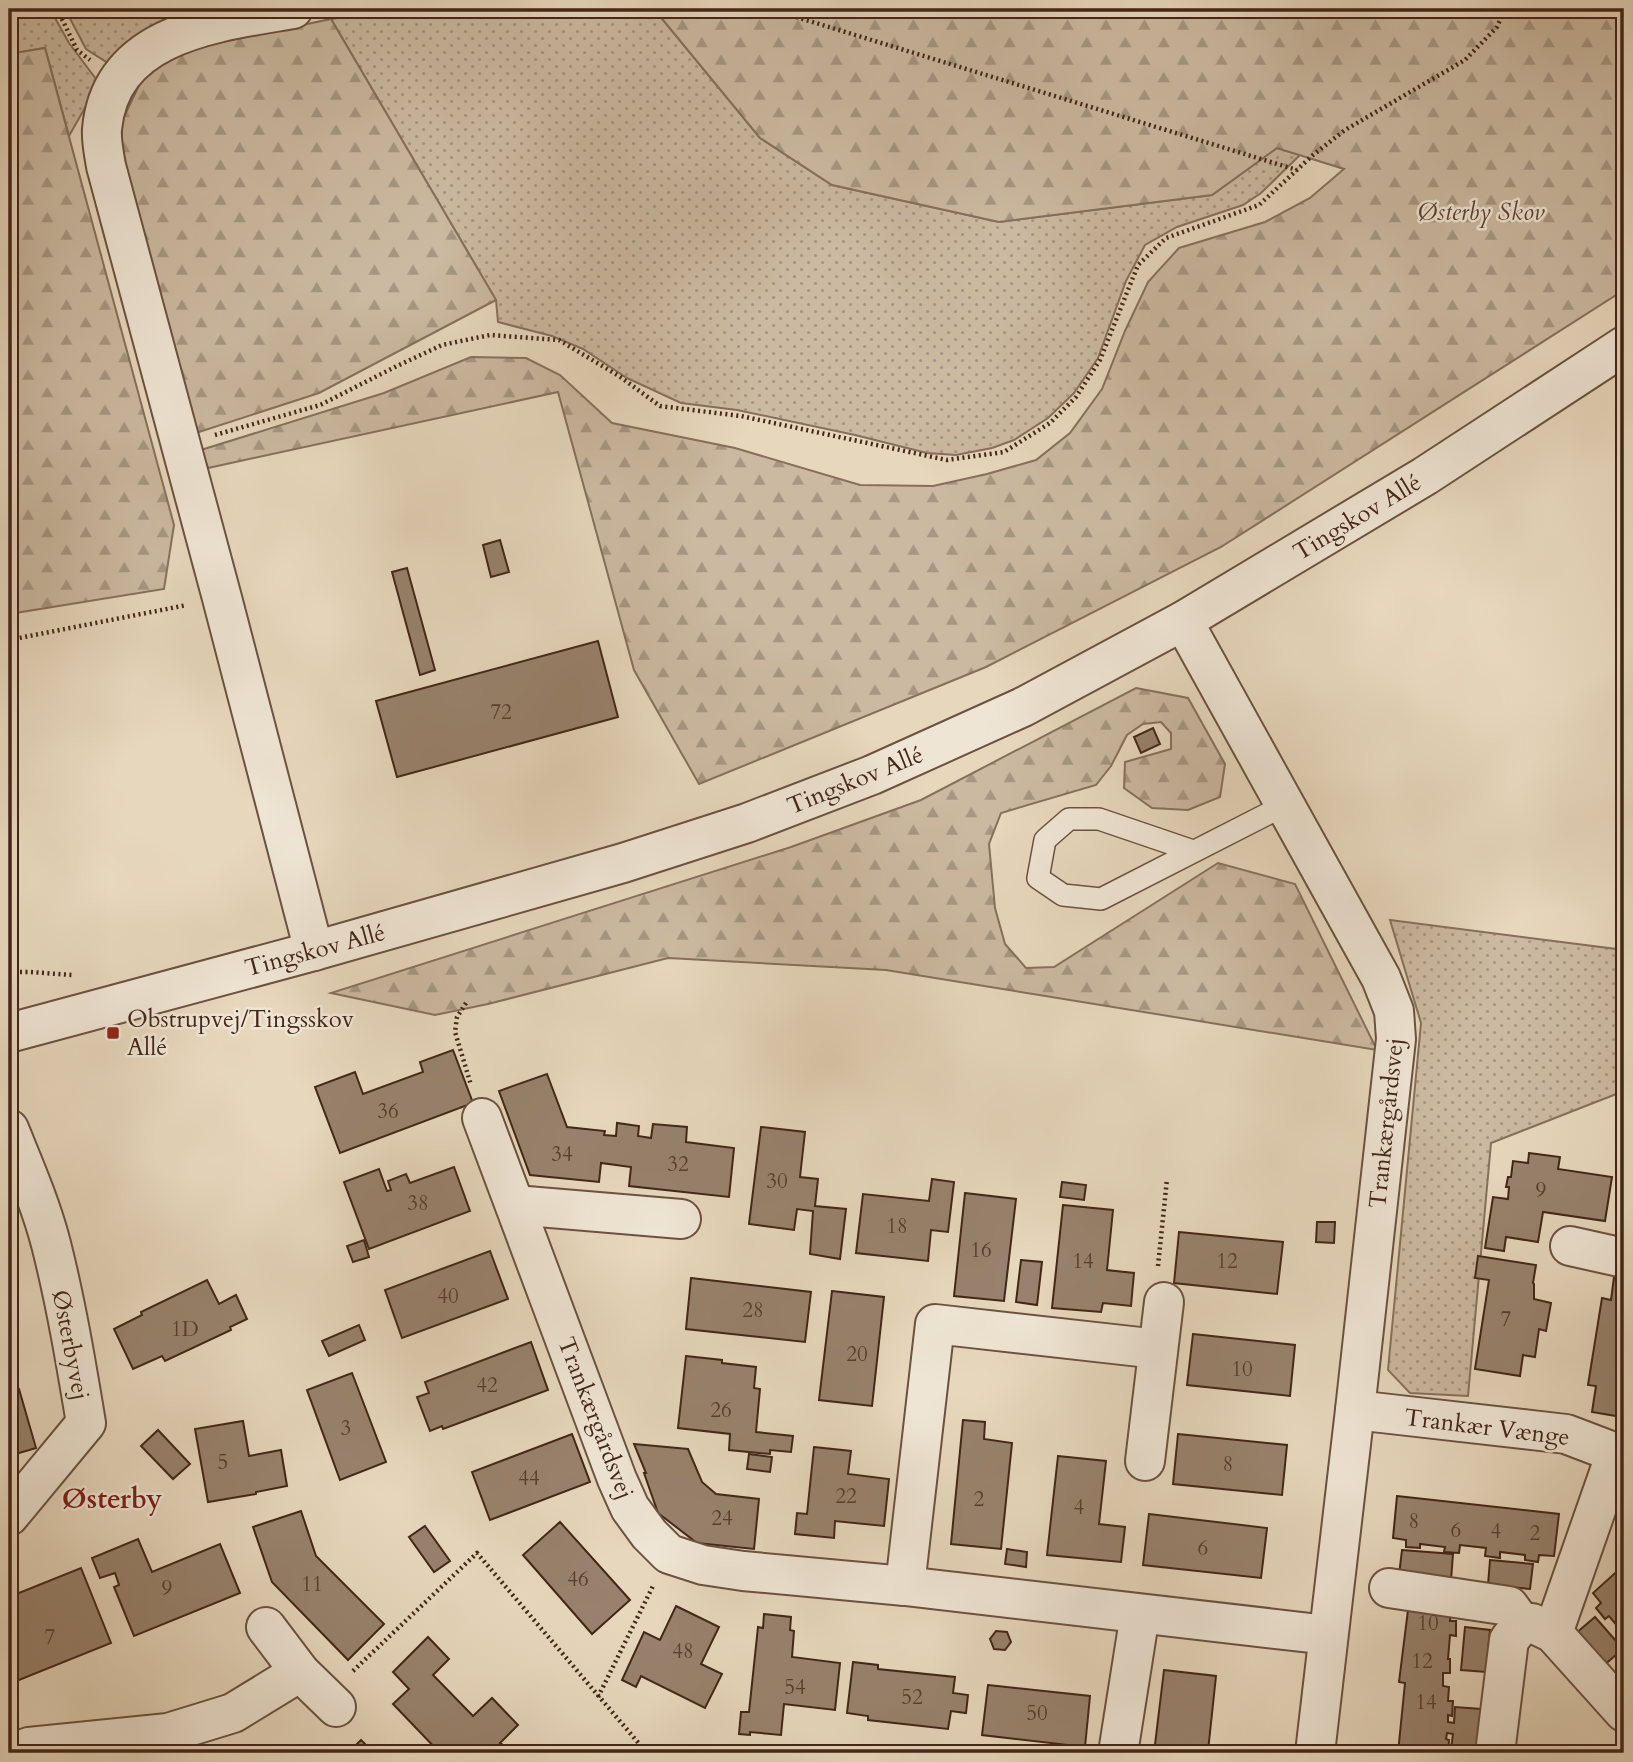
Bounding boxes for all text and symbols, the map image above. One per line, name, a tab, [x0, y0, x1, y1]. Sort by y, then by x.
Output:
park label: Østerby Skov	[1418, 196, 1545, 229]
street label: Tingskov Allé	[1287, 466, 1427, 569]
house number: 72	[490, 698, 512, 727]
street label: Tingskov Allé	[782, 738, 928, 823]
street label: Tingskov Allé	[241, 916, 389, 985]
place label: Obstrupvej/Tingsskov Allé	[127, 1003, 355, 1064]
marker: Obstrupvej/Tingsskov Allé	[105, 1025, 121, 1041]
street label: Trankærgårdsvej	[1361, 1036, 1412, 1210]
house number: 36	[377, 1097, 399, 1126]
house number: 34	[551, 1140, 573, 1169]
house number: 32	[667, 1150, 689, 1179]
house number: 30	[766, 1167, 788, 1196]
house number: 9	[1536, 1176, 1547, 1205]
house number: 38	[407, 1189, 429, 1218]
house number: 18	[886, 1212, 908, 1241]
house number: 16	[970, 1236, 992, 1265]
house number: 14	[1072, 1247, 1094, 1276]
house number: 12	[1216, 1247, 1238, 1276]
house number: 40	[437, 1282, 459, 1311]
street label: Østerbyvej	[44, 1287, 97, 1403]
house number: 28	[742, 1296, 764, 1325]
house number: 7	[1501, 1305, 1512, 1334]
house number: 1D	[171, 1315, 199, 1344]
street label: Trankærgårdsvej	[549, 1332, 642, 1504]
house number: 20	[846, 1340, 868, 1369]
house number: 10	[1231, 1355, 1253, 1384]
house number: 42	[476, 1371, 498, 1400]
house number: 26	[710, 1396, 732, 1425]
street label: Trankær Vænge	[1402, 1401, 1572, 1454]
house number: 3	[341, 1414, 351, 1443]
house number: 5	[218, 1448, 228, 1477]
house number: 8	[1223, 1450, 1233, 1479]
house number: 44	[518, 1464, 540, 1493]
district label: Østerby	[62, 1480, 162, 1518]
house number: 22	[835, 1482, 857, 1511]
house number: 2	[974, 1485, 985, 1514]
house number: 4	[1074, 1493, 1085, 1522]
house number: 24	[711, 1504, 733, 1533]
house number: 8	[1409, 1507, 1419, 1536]
house number: 6	[1451, 1516, 1461, 1545]
house number: 4	[1491, 1517, 1502, 1546]
house number: 2	[1530, 1519, 1541, 1548]
house number: 6	[1198, 1534, 1208, 1563]
house number: 46	[567, 1565, 589, 1594]
house number: 11	[301, 1570, 323, 1599]
house number: 9	[162, 1574, 173, 1603]
house number: 10	[1417, 1609, 1439, 1638]
house number: 7	[45, 1623, 56, 1652]
house number: 48	[672, 1637, 694, 1666]
house number: 12	[1411, 1647, 1433, 1676]
house number: 54	[784, 1673, 806, 1702]
house number: 52	[901, 1683, 923, 1712]
house number: 14	[1415, 1688, 1437, 1717]
house number: 50	[1026, 1699, 1048, 1728]

